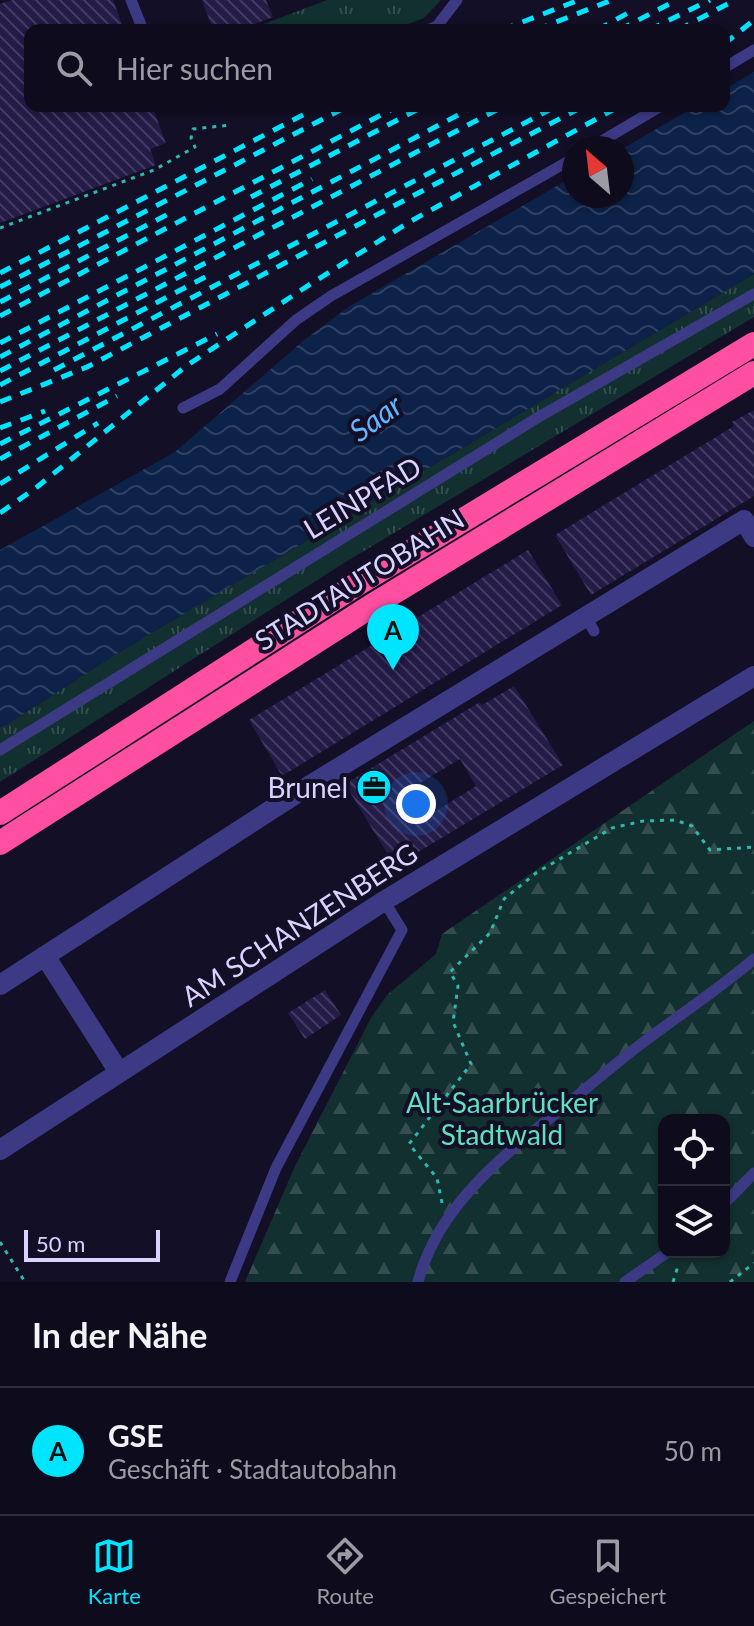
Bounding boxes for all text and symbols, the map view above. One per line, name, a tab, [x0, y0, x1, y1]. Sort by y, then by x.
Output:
search box	[24, 24, 730, 112]
icon: search	[52, 46, 96, 90]
text: Hier suchen	[116, 50, 273, 86]
north arrow	[562, 136, 634, 208]
water label: Saar	[342, 386, 409, 448]
street label: LEINPFAD	[297, 449, 427, 545]
street label: STADTAUTOBAHN	[248, 501, 470, 657]
pin: A	[367, 604, 419, 670]
office icon: Brunel	[355, 768, 393, 806]
place label: Brunel	[267, 770, 348, 804]
your location	[396, 784, 436, 824]
street label: AM SCHANZENBERG	[175, 835, 423, 1013]
park label: Alt-Saarbrücker Stadtwald	[406, 1085, 598, 1151]
map controls	[658, 1114, 730, 1258]
button: locate	[658, 1114, 730, 1186]
button: layers	[658, 1186, 730, 1258]
scale bar	[24, 1226, 160, 1262]
text: 50 m	[36, 1230, 85, 1257]
text: In der Nähe	[32, 1314, 207, 1355]
text: GSE	[108, 1417, 164, 1453]
text: A	[49, 1435, 67, 1467]
text: 50 m	[664, 1435, 722, 1467]
text: Geschäft · Stadtautobahn	[108, 1453, 397, 1485]
tab: Karte	[88, 1534, 141, 1609]
tab: Route	[317, 1534, 374, 1609]
tab: Gespeichert	[550, 1534, 666, 1609]

